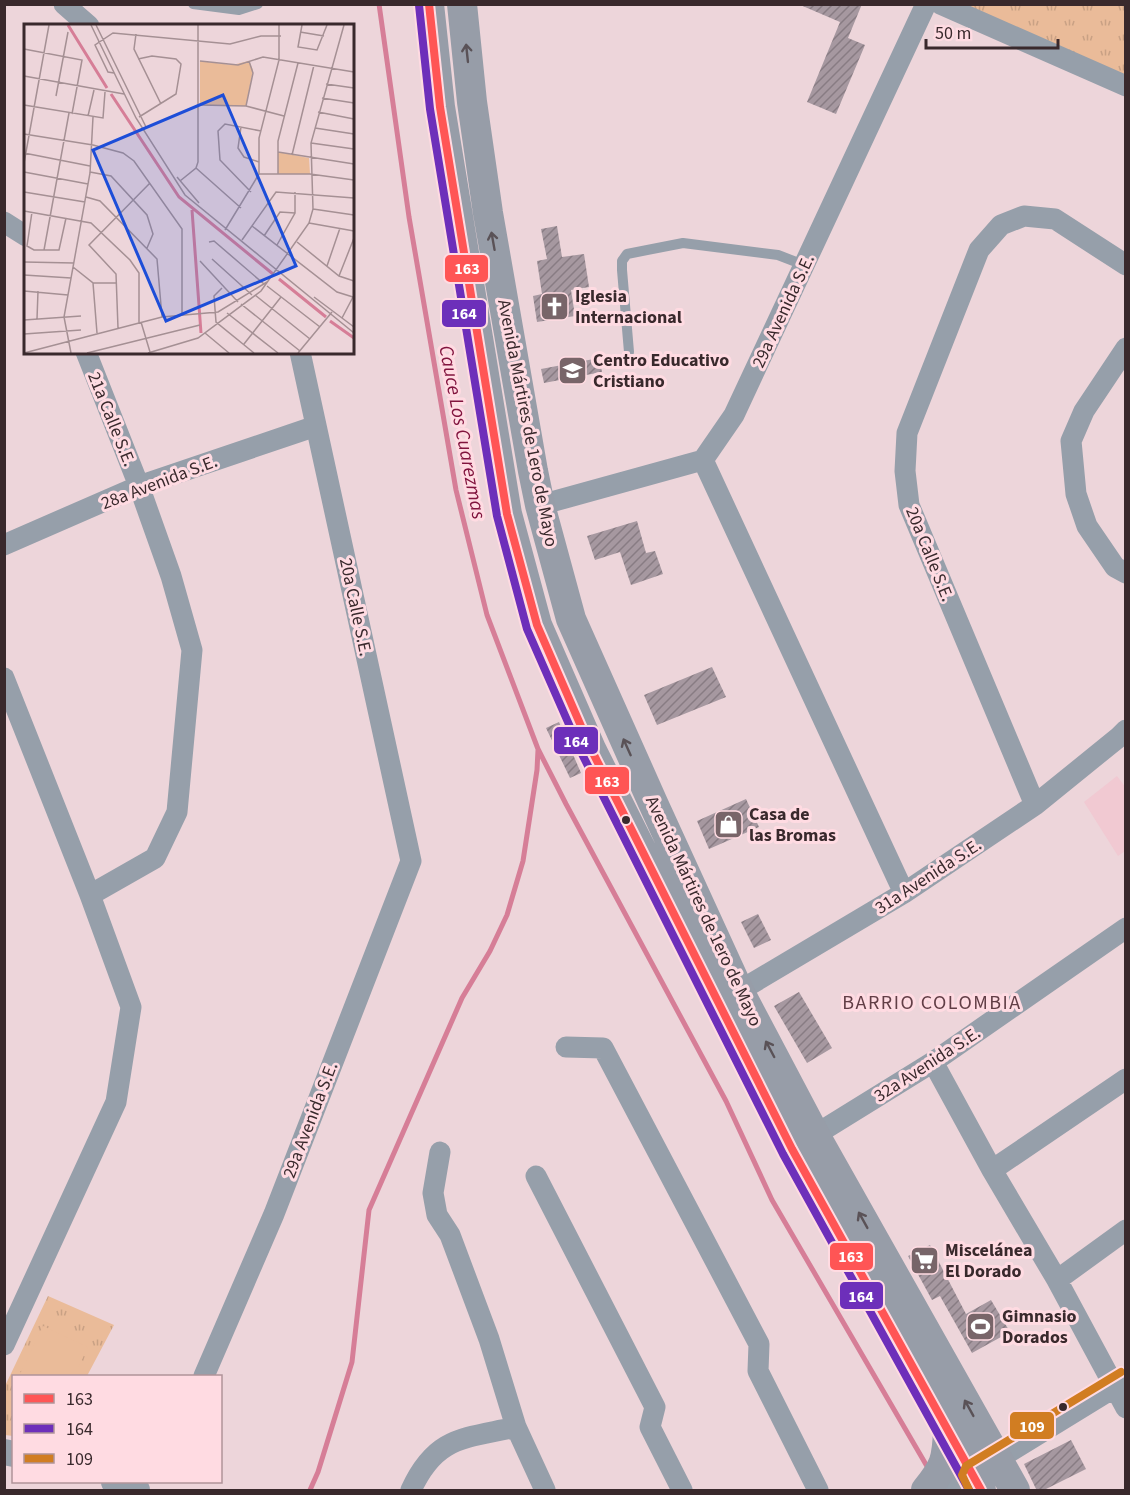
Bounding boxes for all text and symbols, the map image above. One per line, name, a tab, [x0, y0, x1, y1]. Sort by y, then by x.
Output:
scale bar	[926, 12, 1058, 50]
text: 50 m	[935, 21, 971, 46]
inset map	[24, 24, 354, 354]
one-way arrow	[461, 44, 472, 64]
one-way arrow	[487, 231, 498, 251]
street label: 29a Avenida S.E.	[746, 250, 821, 372]
line badge: 163	[444, 254, 489, 283]
text: 163	[454, 258, 480, 280]
place label: Iglesia Internacional	[575, 284, 682, 330]
church icon: Iglesia Internacional	[538, 290, 570, 322]
street label: Avenida Mártires de 1ero de Mayo	[491, 297, 564, 549]
line badge: 164	[441, 299, 487, 328]
text: 164	[451, 303, 477, 325]
water label: Cauce Los Cuarezmas	[431, 343, 493, 522]
place label: Centro Educativo Cristiano	[593, 348, 729, 394]
school or university icon: Centro Educativo Cristiano	[556, 354, 588, 386]
street label: 21a Calle S.E.	[81, 368, 142, 470]
street label: 28a Avenida S.E.	[98, 449, 221, 516]
street label: 20a Calle S.E.	[899, 503, 960, 605]
street label: 20a Calle S.E.	[333, 556, 378, 658]
line badge: 164	[553, 726, 599, 755]
text: 164	[563, 731, 589, 753]
one-way arrow	[621, 738, 633, 756]
line badge: 163	[584, 766, 630, 795]
text: 163	[594, 771, 620, 793]
street label: Avenida Mártires de 1ero de Mayo	[639, 792, 768, 1030]
place label: Casa de las Bromas	[749, 802, 836, 848]
shop icon: Casa de las Bromas	[712, 808, 744, 840]
unlabelled marker	[620, 814, 632, 826]
street label: 31a Avenida S.E.	[870, 833, 986, 920]
district label: BARRIO COLOMBIA	[842, 989, 1022, 1017]
street label: 32a Avenida S.E.	[869, 1021, 985, 1108]
one-way arrow	[763, 1040, 775, 1058]
street label: 29a Avenida S.E.	[277, 1059, 344, 1182]
one-way arrow	[857, 1212, 869, 1229]
place label: Miscelánea El Dorado	[945, 1238, 1032, 1284]
line badge: 163	[829, 1242, 874, 1271]
supermarket icon: Miscelánea El Dorado	[908, 1244, 940, 1276]
text: 163	[838, 1246, 864, 1268]
line badge: 164	[839, 1281, 884, 1310]
text: 164	[848, 1286, 874, 1308]
place label: Gimnasio Dorados	[1002, 1304, 1077, 1350]
sports icon: Gimnasio Dorados	[965, 1310, 997, 1342]
legend	[12, 1375, 222, 1483]
text: 163	[66, 1387, 93, 1412]
one-way arrow	[963, 1400, 975, 1417]
unlabelled marker	[1057, 1401, 1069, 1413]
line badge: 109	[1009, 1411, 1055, 1440]
text: 109	[1019, 1416, 1045, 1438]
text: 164	[66, 1417, 93, 1442]
text: 109	[66, 1447, 93, 1472]

